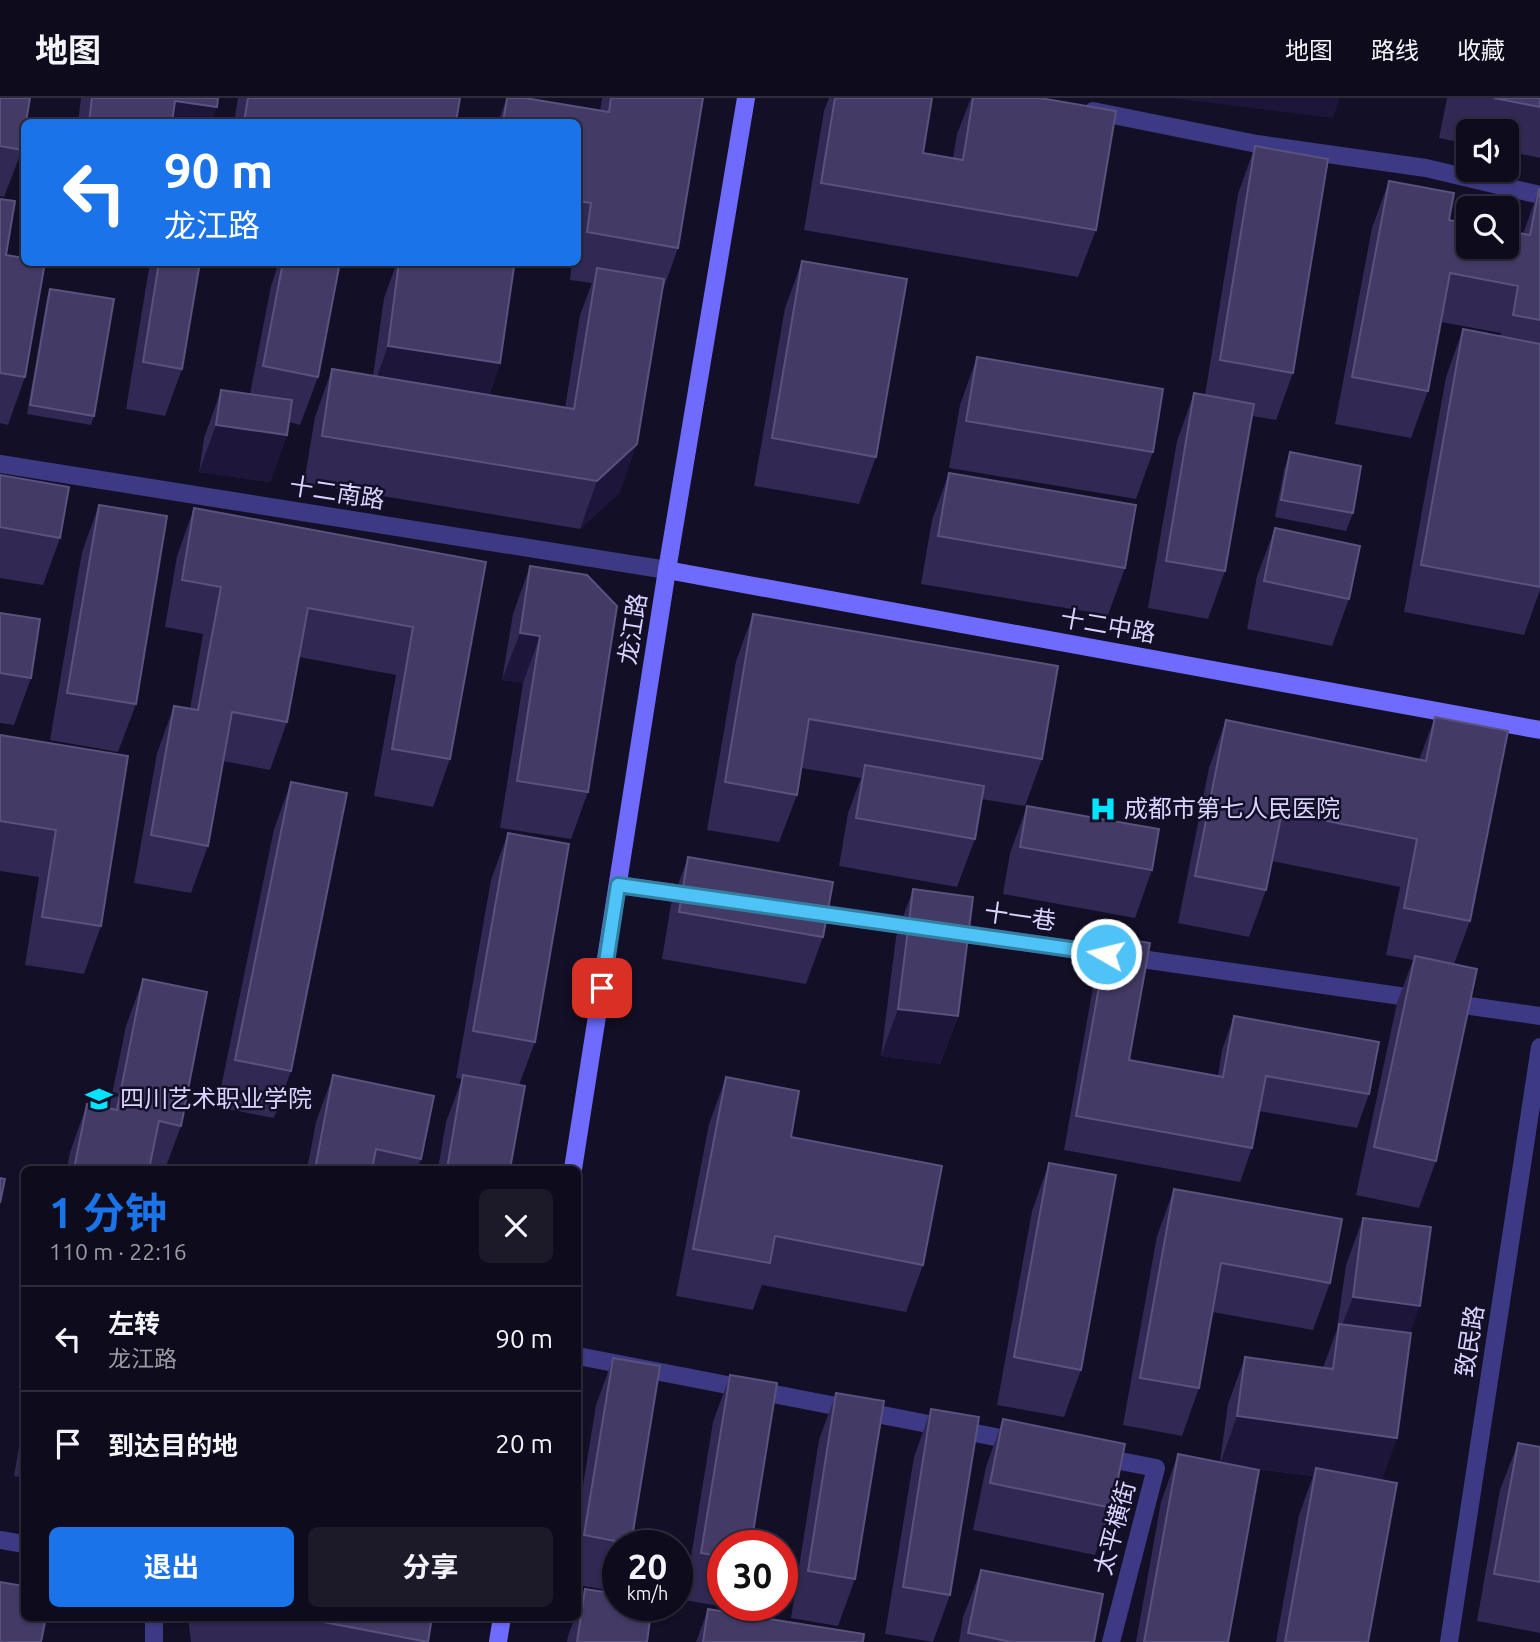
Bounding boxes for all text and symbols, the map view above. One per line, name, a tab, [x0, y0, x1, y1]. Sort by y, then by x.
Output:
text: 地图	[35, 31, 101, 68]
text: 地图	[1285, 37, 1333, 64]
text: 路线	[1371, 37, 1419, 64]
text: 收藏	[1457, 37, 1505, 64]
map controls	[1456, 119, 1519, 259]
button: sound	[1456, 119, 1519, 182]
text: 90 m	[164, 142, 273, 197]
icon: left	[49, 147, 140, 238]
button: search	[1456, 196, 1519, 259]
text: 龙江路	[164, 207, 260, 243]
street label: 十二南路	[288, 472, 387, 513]
street label: 龙江路	[614, 591, 651, 667]
street label: 十二中路	[1058, 604, 1158, 647]
hospital icon: 成都市第七人民医院	[1088, 794, 1118, 824]
place label: 成都市第七人民医院	[1124, 795, 1340, 822]
street label: 十一巷	[983, 898, 1058, 935]
position arrow	[1069, 917, 1143, 991]
pin	[572, 958, 632, 1018]
icon: arrive	[583, 969, 621, 1007]
school or university icon: 四川艺术职业学院	[84, 1084, 114, 1114]
place label: 四川艺术职业学院	[120, 1085, 312, 1112]
text: 1 分钟	[49, 1189, 167, 1236]
button: close	[479, 1189, 553, 1263]
text: 110 m · 22:16	[49, 1239, 187, 1264]
street label: 致民路	[1451, 1303, 1488, 1379]
text: 左转	[108, 1309, 160, 1338]
icon: left	[49, 1320, 87, 1358]
text: 90 m	[495, 1324, 553, 1353]
text: 龙江路	[108, 1346, 177, 1371]
icon: arrive	[49, 1425, 87, 1463]
text: 20 m	[495, 1429, 553, 1458]
text: 到达目的地	[108, 1431, 238, 1460]
street label: 太平横街	[1089, 1478, 1140, 1578]
button: 退出	[49, 1527, 294, 1607]
button: 分享	[308, 1527, 553, 1607]
speed limit sign: 30	[707, 1530, 798, 1621]
text: 20	[628, 1546, 667, 1586]
text: km/h	[627, 1583, 668, 1603]

